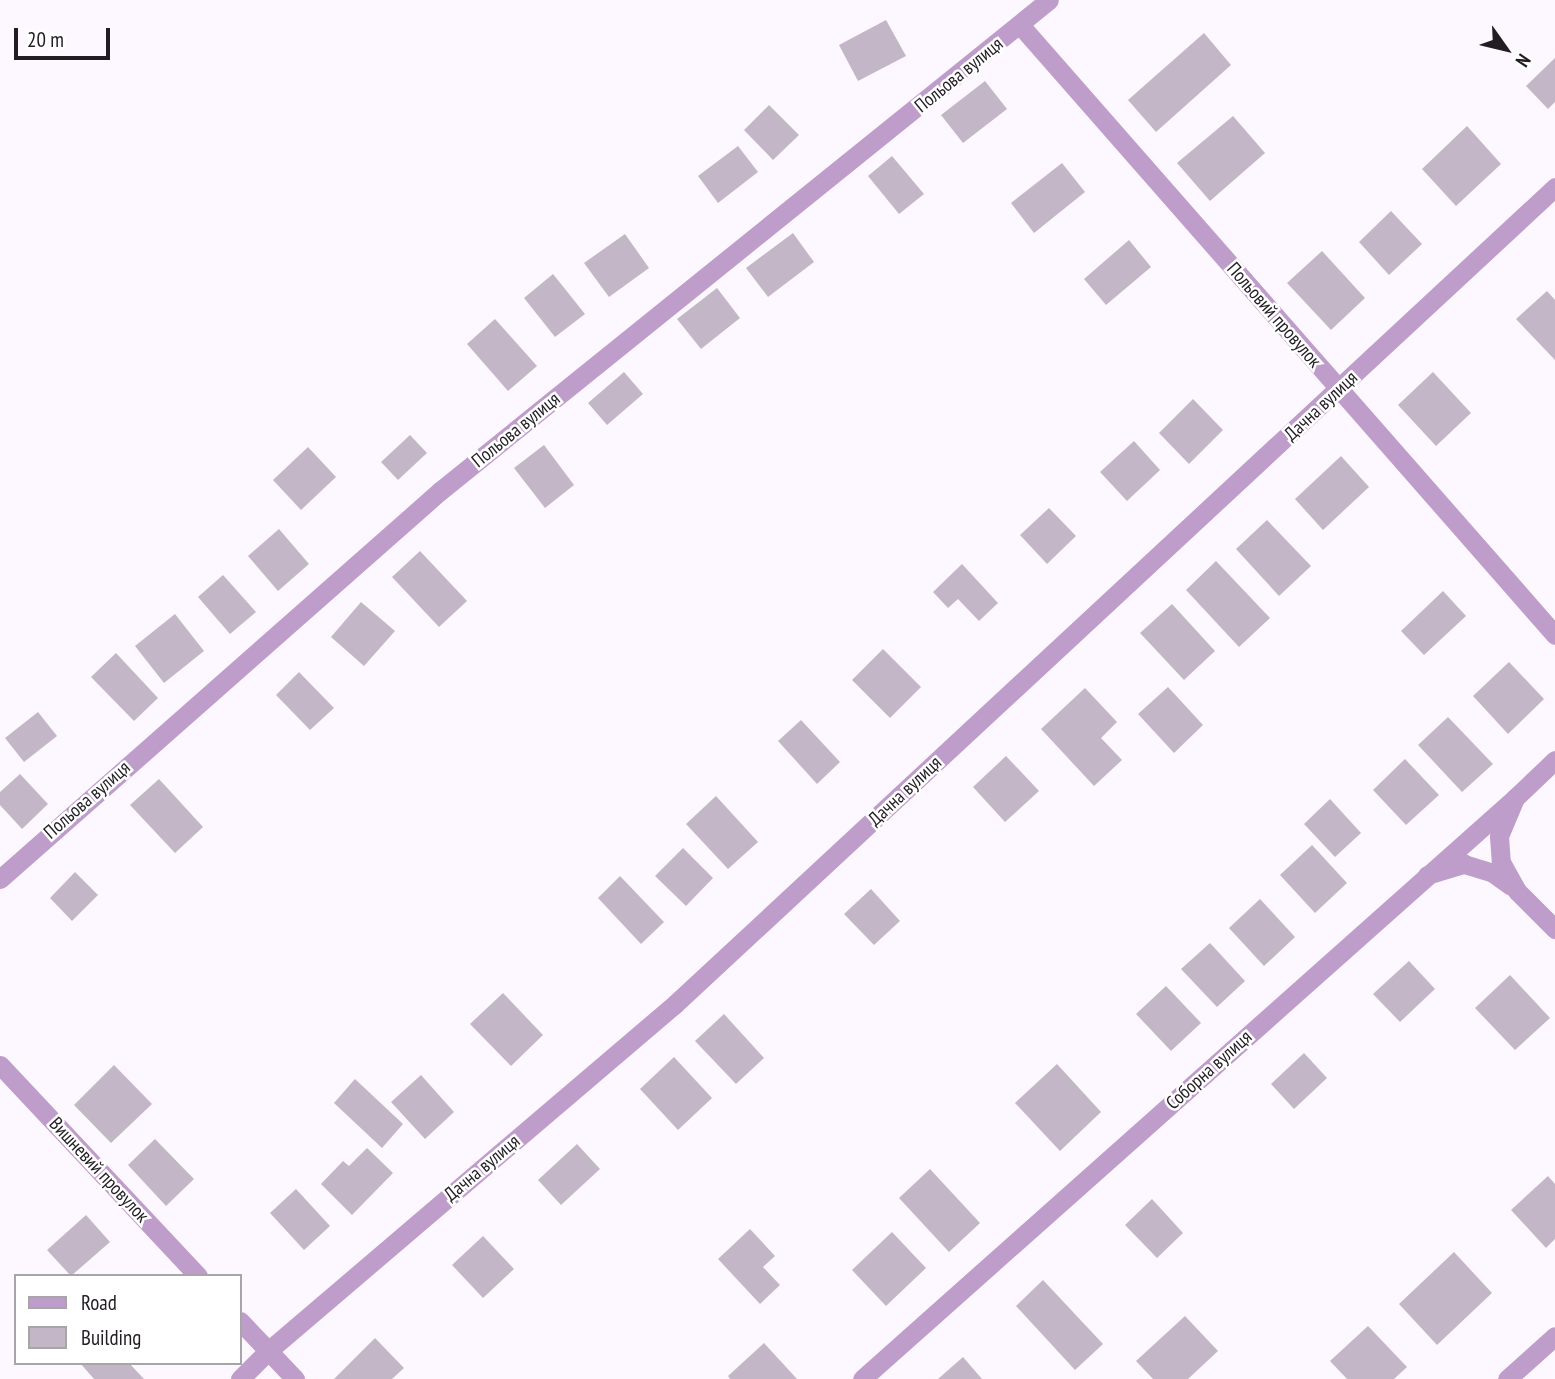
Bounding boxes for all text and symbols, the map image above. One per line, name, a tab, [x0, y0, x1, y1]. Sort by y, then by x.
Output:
scale bar	[18, 14, 114, 58]
north arrow	[1471, 14, 1541, 84]
text: 20 m	[27, 26, 64, 53]
street label: Польова вулиця	[910, 33, 1008, 117]
text: N	[1511, 50, 1536, 72]
street label: Польовий провулок	[1222, 258, 1326, 372]
street label: Дачна вулиця	[1280, 366, 1362, 446]
street label: Польова вулиця	[467, 388, 565, 472]
street label: Дачна вулиця	[864, 751, 946, 831]
street label: Польова вулиця	[39, 756, 135, 844]
street label: Соборна вулиця	[1161, 1026, 1257, 1114]
street label: Вишневий провулок	[44, 1113, 154, 1227]
street label: Дачна вулиця	[440, 1130, 524, 1206]
legend	[14, 1274, 242, 1365]
text: Road	[81, 1289, 117, 1316]
text: Building	[81, 1324, 141, 1351]

